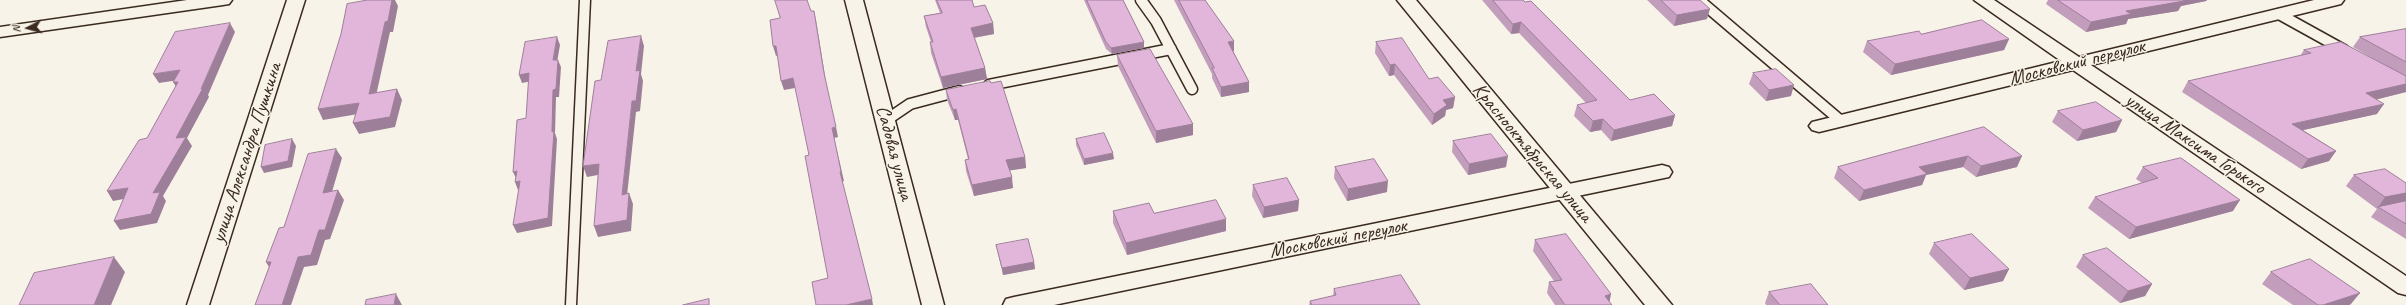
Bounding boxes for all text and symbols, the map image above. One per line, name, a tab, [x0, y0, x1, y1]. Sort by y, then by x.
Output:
north arrow	[8, 8, 48, 48]
text: N	[9, 25, 23, 33]
street label: Московский переулок	[2007, 35, 2147, 91]
street label: улица Александра Пушкина	[207, 60, 287, 246]
street label: Краснооктябрьская улица	[1467, 78, 1597, 228]
street label: улица Максима Горького	[2120, 88, 2270, 200]
street label: Садовая улица	[870, 103, 918, 203]
street label: Московский переулок	[1267, 214, 1409, 264]

